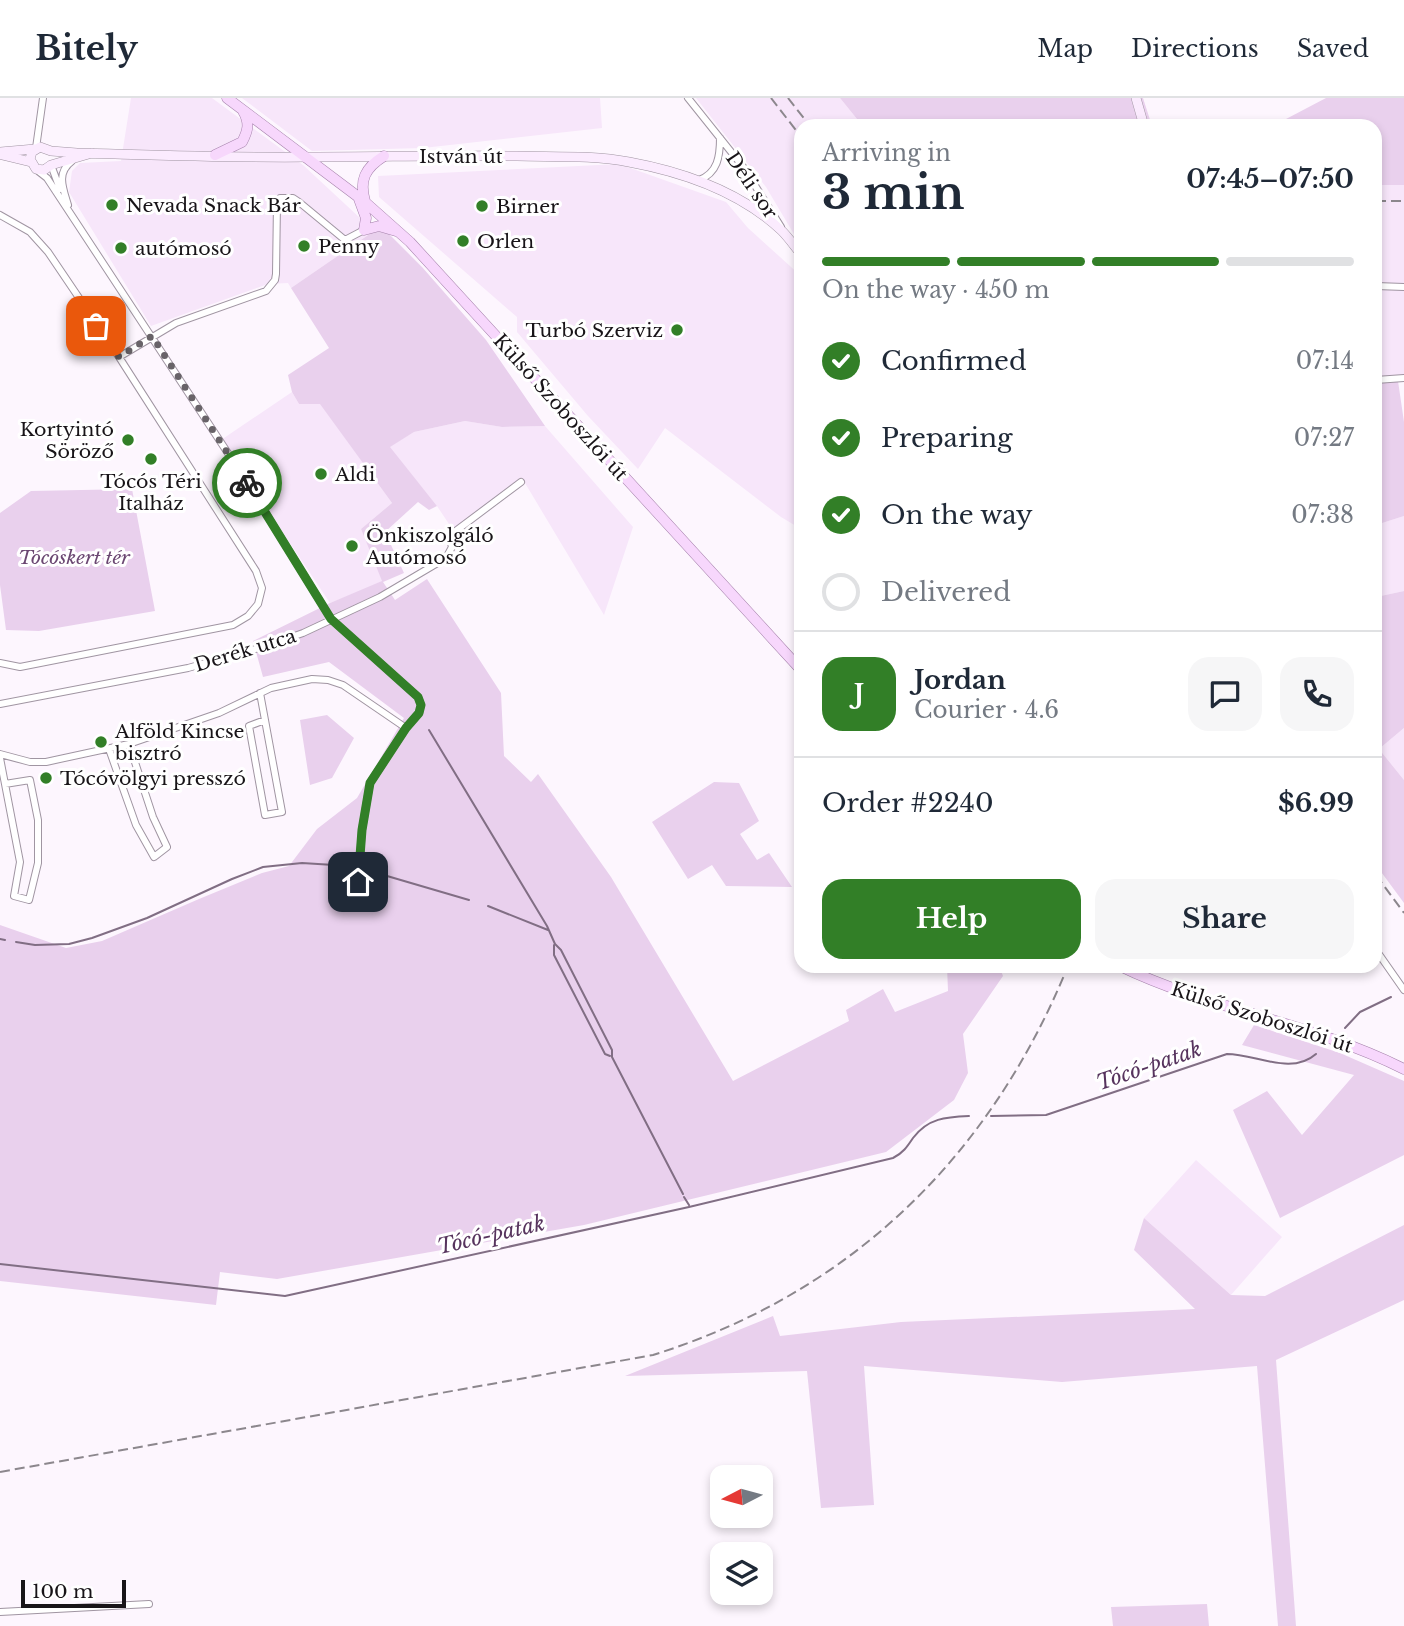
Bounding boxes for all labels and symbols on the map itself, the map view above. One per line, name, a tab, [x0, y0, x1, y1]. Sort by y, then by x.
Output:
street label: István út	[419, 145, 504, 168]
street label: Déli sor	[721, 147, 782, 223]
place label: Nevada Snack Bár	[126, 194, 301, 217]
place label: Birner	[496, 195, 559, 218]
marker: Nevada Snack Bár	[104, 197, 120, 213]
marker: Birner	[474, 198, 490, 214]
place label: Orlen	[477, 230, 534, 253]
marker: Orlen	[455, 233, 471, 249]
place label: Penny	[318, 235, 379, 258]
place label: autómosó	[135, 237, 232, 260]
marker: Penny	[296, 238, 312, 254]
marker: autómosó	[113, 240, 129, 256]
pin	[66, 296, 126, 356]
place label: Turbó Szerviz	[525, 319, 663, 342]
marker: Turbó Szerviz	[669, 322, 685, 338]
street label: Külső Szoboszlói út	[489, 329, 633, 486]
place label: Kortyintó Söröző	[20, 418, 114, 463]
marker: Kortyintó Söröző	[120, 432, 136, 448]
courier	[212, 448, 282, 518]
marker: Tócós Téri Italház	[143, 451, 159, 467]
place label: Aldi	[334, 463, 376, 486]
marker: Aldi	[313, 466, 329, 482]
place label: Tócós Téri Italház	[100, 470, 202, 515]
place label: Önkiszolgáló Autómosó	[365, 524, 494, 569]
marker: Önkiszolgáló Autómosó	[344, 538, 360, 554]
park label: Tócóskert tér	[18, 546, 131, 569]
street label: Derék utca	[192, 624, 299, 677]
place label: Alföld Kincse bisztró	[114, 720, 244, 765]
marker: Alföld Kincse bisztró	[93, 734, 109, 750]
place label: Tócóvölgyi presszó	[60, 767, 246, 790]
marker: Tócóvölgyi presszó	[38, 770, 54, 786]
pin	[328, 852, 388, 912]
street label: Külső Szoboszlói út	[1168, 977, 1356, 1058]
water label: Tócó-patak	[1093, 1036, 1205, 1096]
water label: Tócó-patak	[435, 1210, 547, 1260]
north arrow	[710, 1465, 774, 1528]
scale bar	[21, 1577, 126, 1609]

